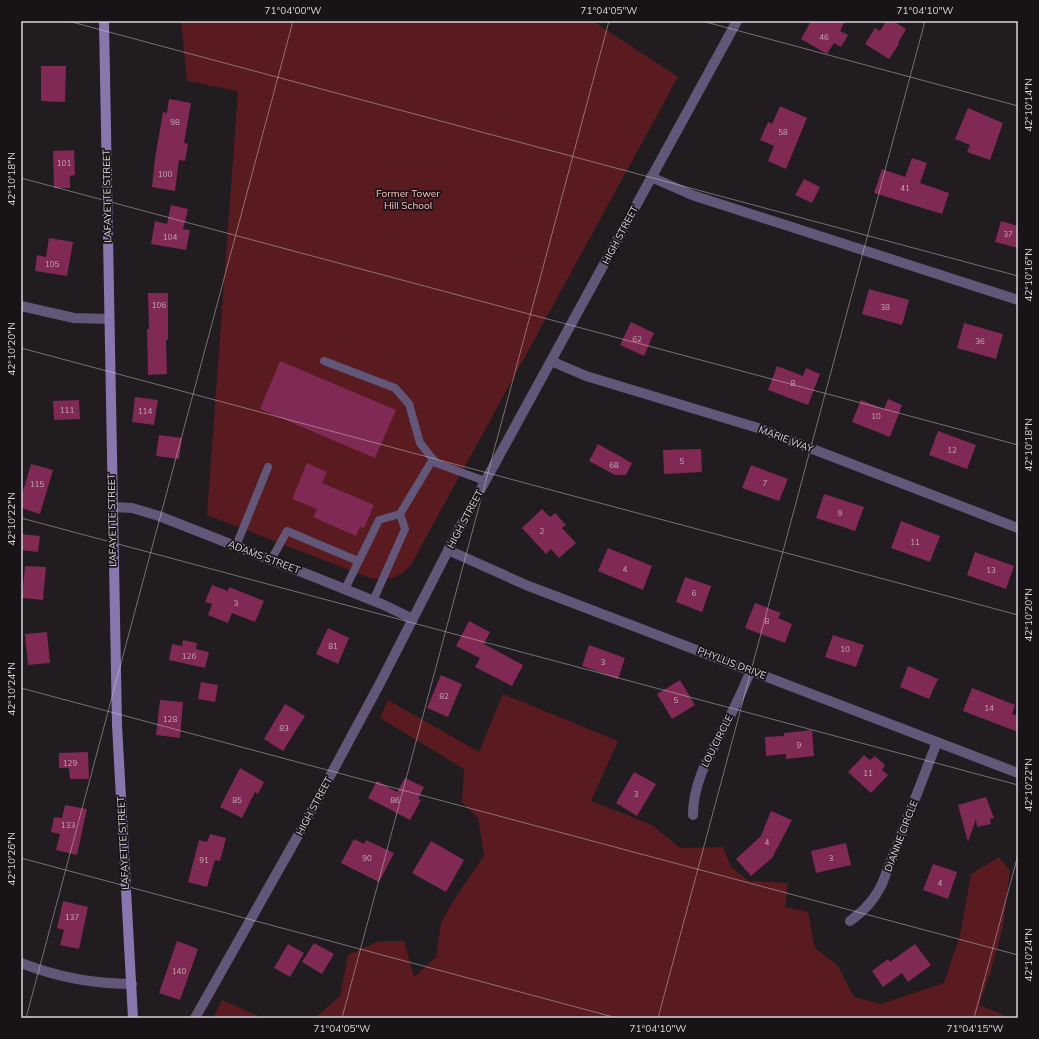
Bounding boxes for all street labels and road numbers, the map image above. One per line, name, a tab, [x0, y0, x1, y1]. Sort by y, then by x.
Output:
street label: LAFAYETTE STREET	[100, 149, 114, 243]
street label: HIGH STREET	[599, 203, 641, 267]
street label: MARIE WAY	[757, 423, 816, 456]
street label: LAFAYETTE STREET	[105, 473, 119, 567]
street label: HIGH STREET	[444, 487, 486, 551]
street label: ADAMS STREET	[226, 537, 302, 577]
street label: PHYLLIS DRIVE	[696, 644, 768, 682]
street label: LOU CIRCLE	[698, 712, 736, 769]
street label: HIGH STREET	[293, 774, 335, 838]
street label: LAFAYETTE STREET	[114, 796, 132, 890]
street label: DIANNE CIRCLE	[881, 798, 921, 873]

